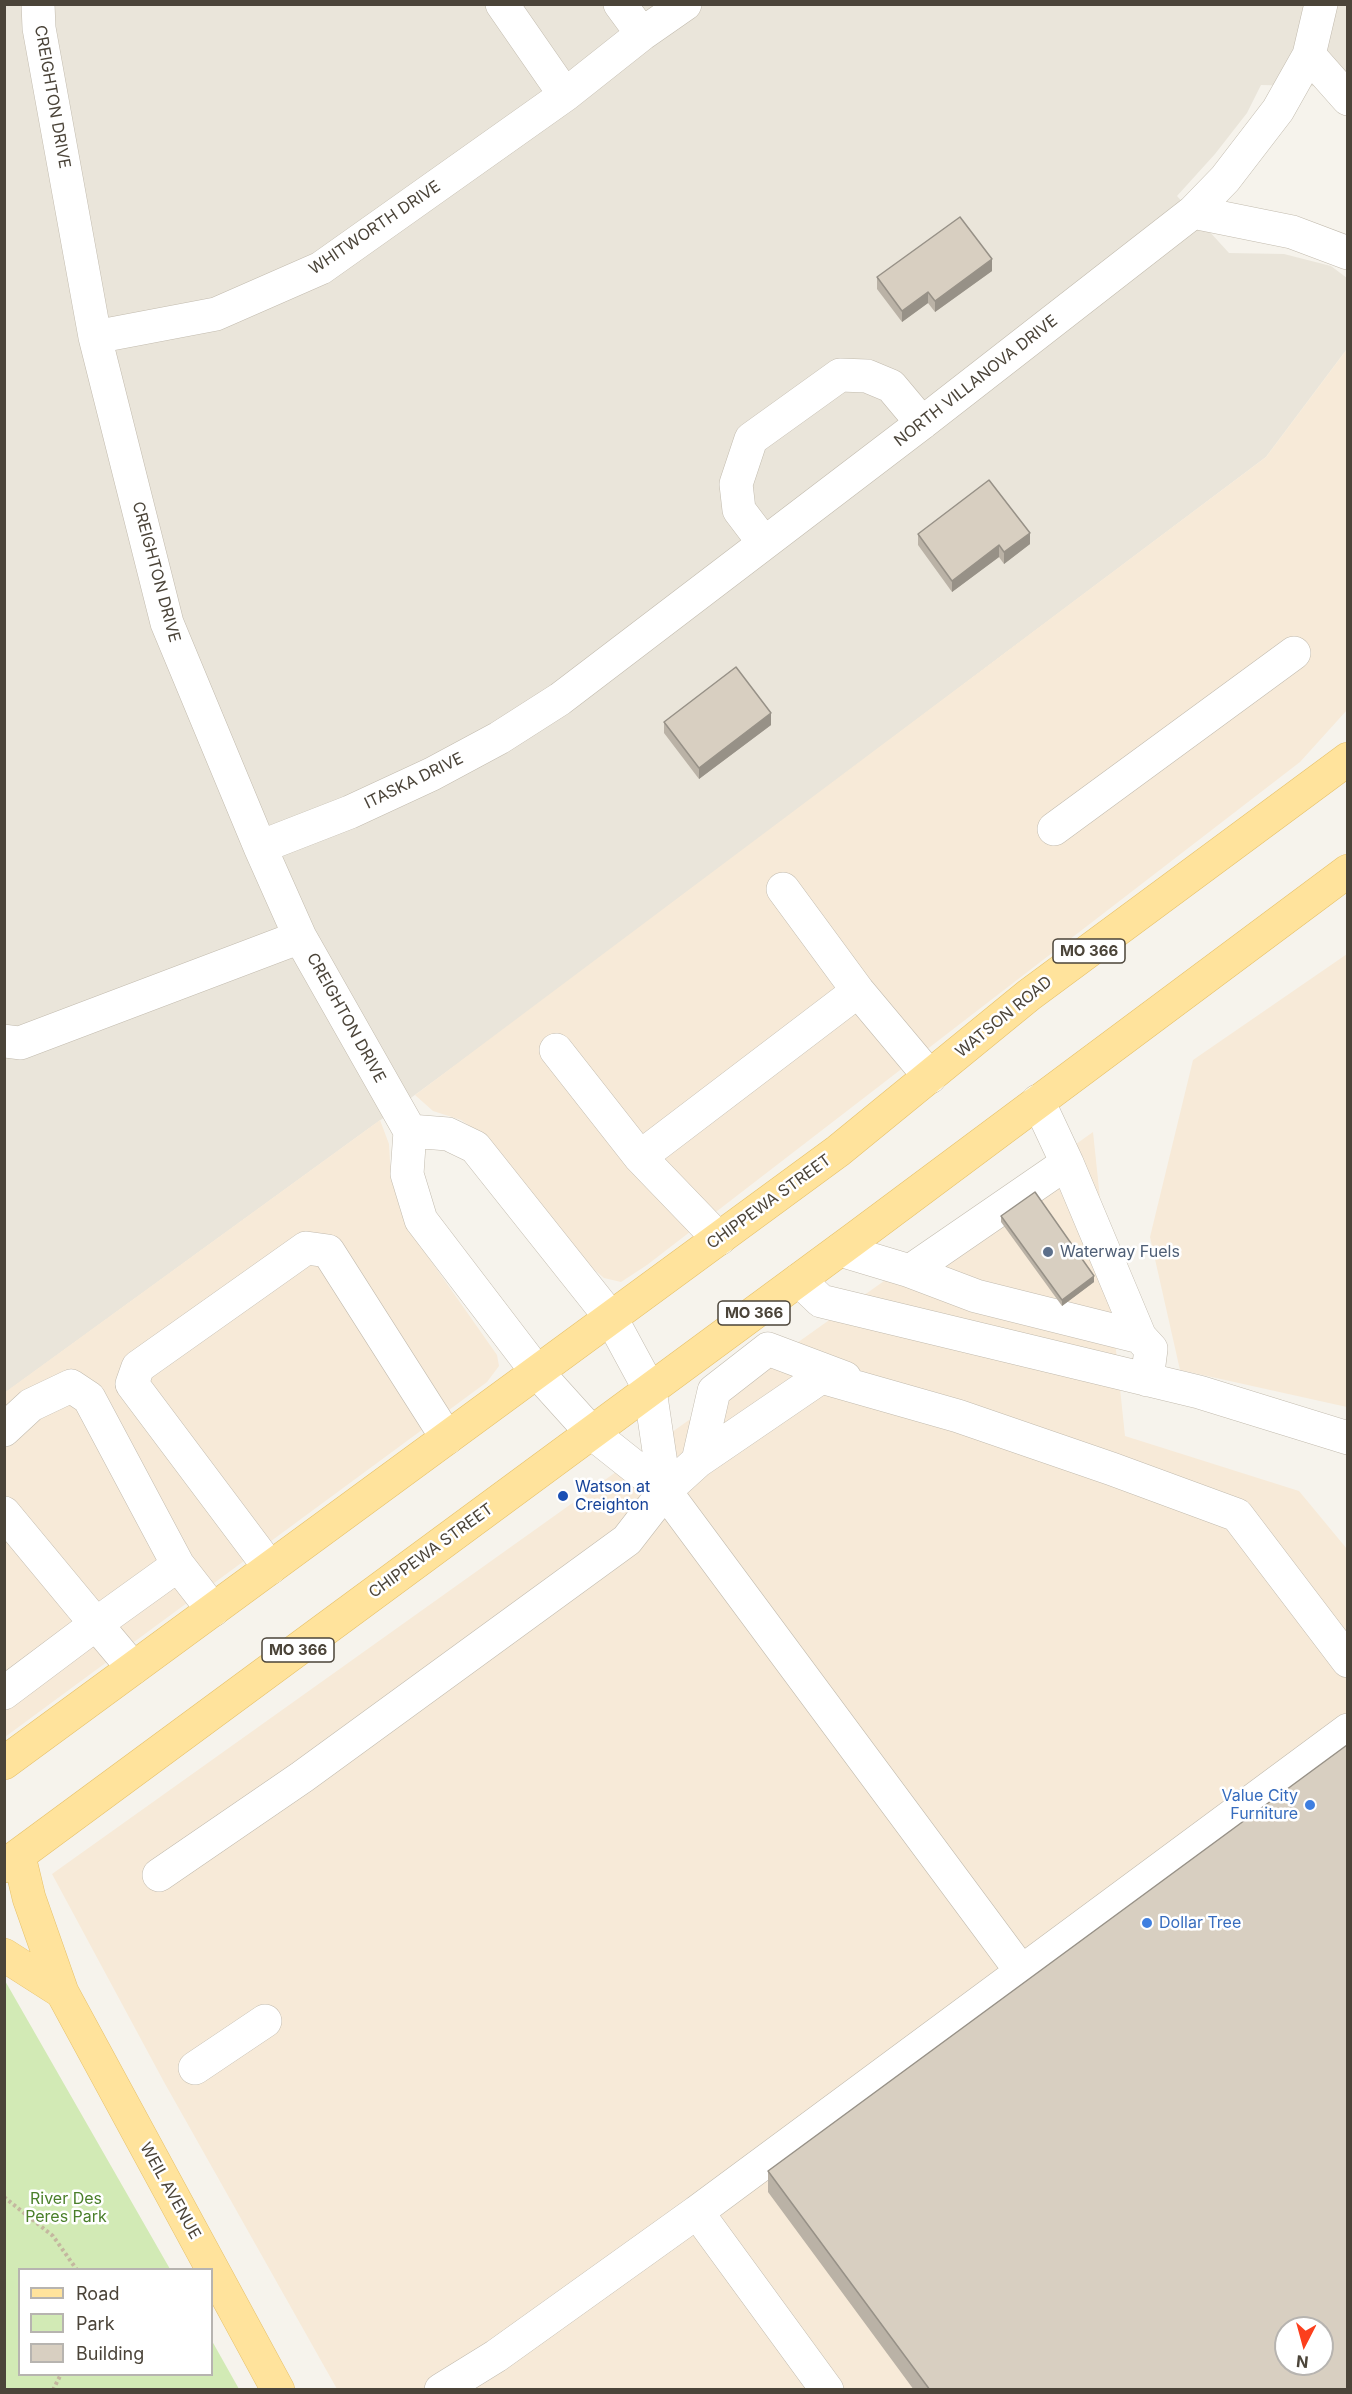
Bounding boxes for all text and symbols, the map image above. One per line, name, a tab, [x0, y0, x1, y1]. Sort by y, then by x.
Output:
street label: CREIGHTON DRIVE	[30, 24, 74, 170]
street label: WHITWORTH DRIVE	[306, 177, 444, 279]
street label: NORTH VILLANOVA DRIVE	[891, 311, 1061, 451]
street label: CREIGHTON DRIVE	[128, 499, 184, 645]
street label: ITASKA DRIVE	[361, 749, 467, 813]
road number: MO 366	[1053, 939, 1125, 963]
street label: CREIGHTON DRIVE	[302, 950, 390, 1086]
street label: WATSON ROAD	[952, 972, 1056, 1062]
street label: CHIPPEWA STREET	[703, 1151, 835, 1253]
place label: Waterway Fuels	[1060, 1242, 1180, 1262]
marker: Waterway Fuels	[1041, 1245, 1055, 1259]
road number: MO 366	[718, 1301, 790, 1325]
place label: Watson at Creighton	[575, 1477, 650, 1515]
marker: Watson at Creighton	[556, 1489, 570, 1503]
street label: CHIPPEWA STREET	[365, 1500, 497, 1602]
road number: MO 366	[262, 1638, 334, 1662]
place label: Value City Furniture	[1222, 1786, 1298, 1824]
marker: Value City Furniture	[1303, 1798, 1317, 1812]
place label: Dollar Tree	[1159, 1913, 1241, 1933]
marker: Dollar Tree	[1140, 1916, 1154, 1930]
street label: WEIL AVENUE	[136, 2139, 204, 2243]
park label: River Des Peres Park	[25, 2189, 107, 2227]
legend	[18, 2268, 213, 2376]
text: Road	[76, 2283, 119, 2304]
text: Park	[76, 2313, 115, 2334]
north arrow	[1274, 2316, 1334, 2376]
text: Building	[76, 2343, 144, 2364]
text: N	[1295, 2351, 1309, 2372]

